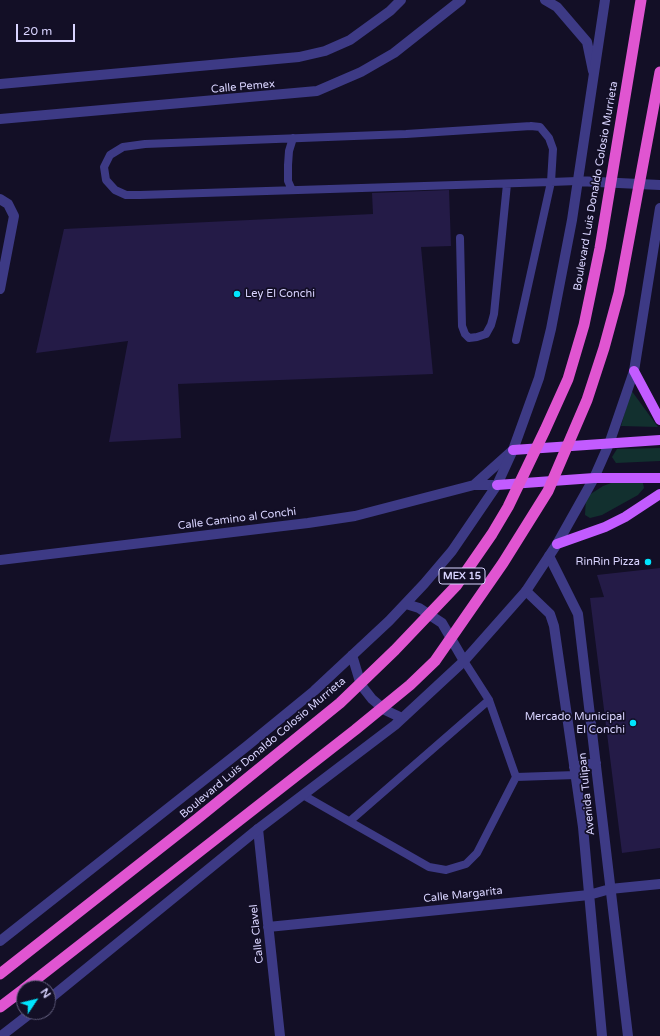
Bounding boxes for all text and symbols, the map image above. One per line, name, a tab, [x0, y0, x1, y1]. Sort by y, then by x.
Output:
scale bar	[18, 16, 77, 42]
text: 20 m	[23, 24, 52, 38]
street label: Calle Pemex	[211, 78, 275, 96]
street label: Boulevard Luis Donaldo Colosio Murrieta	[571, 80, 621, 292]
place label: Ley El Conchi	[245, 287, 315, 301]
marker: Ley El Conchi	[232, 289, 242, 299]
street label: Calle Camino al Conchi	[177, 505, 297, 533]
place label: RinRin Pizza	[576, 555, 640, 569]
marker: RinRin Pizza	[643, 557, 653, 567]
road number: MEX 15	[439, 568, 485, 584]
street label: Boulevard Luis Donaldo Colosio Murrieta	[177, 675, 349, 821]
place label: Mercado Municipal El Conchi	[525, 710, 625, 736]
marker: Mercado Municipal El Conchi	[628, 718, 638, 728]
street label: Avenida Tulipan	[576, 752, 598, 836]
street label: Calle Margarita	[423, 884, 503, 906]
street label: Calle Clavel	[247, 904, 267, 964]
north arrow	[16, 980, 56, 1020]
text: N	[38, 986, 53, 1001]

